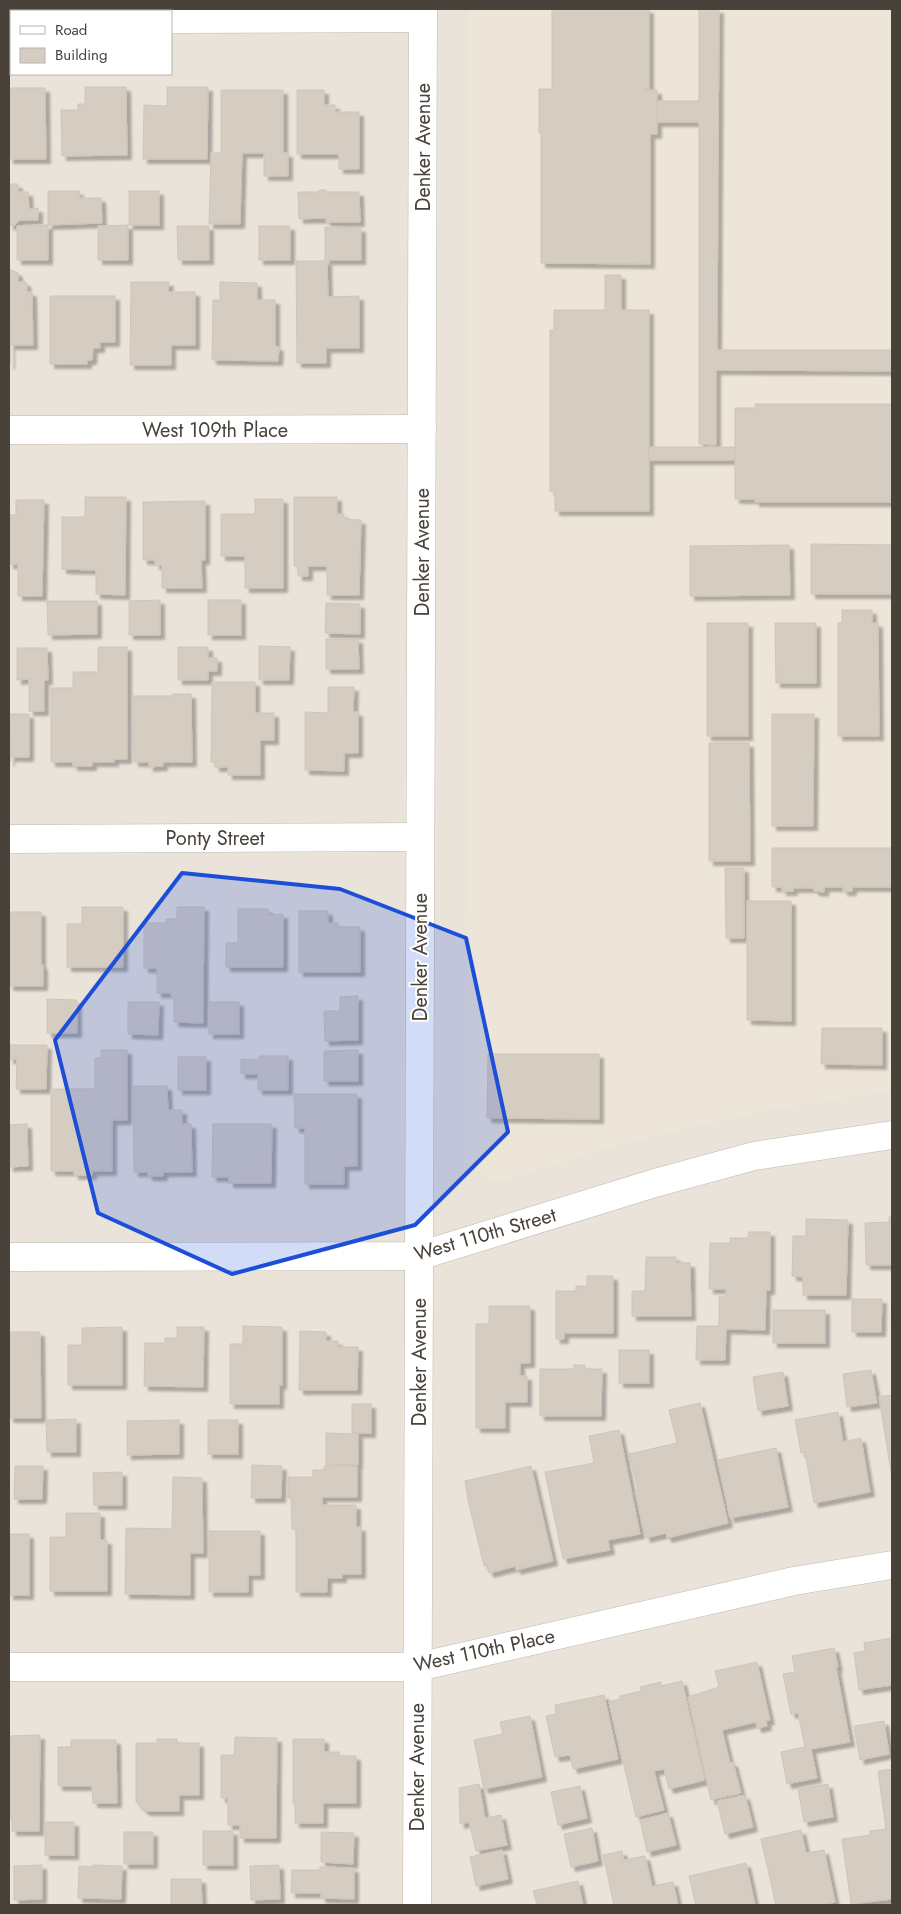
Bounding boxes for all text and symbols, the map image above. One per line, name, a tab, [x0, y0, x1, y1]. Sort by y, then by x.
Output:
legend	[10, 10, 172, 75]
text: Road	[55, 19, 87, 41]
text: Building	[55, 44, 107, 66]
street label: Denker Avenue	[409, 83, 438, 211]
street label: West 109th Place	[142, 416, 288, 445]
street label: Denker Avenue	[408, 488, 437, 616]
street label: Ponty Street	[165, 824, 265, 853]
street label: Denker Avenue	[406, 893, 435, 1021]
street label: West 110th Street	[411, 1200, 560, 1269]
street label: Denker Avenue	[405, 1298, 434, 1426]
street label: West 110th Place	[411, 1621, 557, 1680]
street label: Denker Avenue	[403, 1703, 432, 1831]

